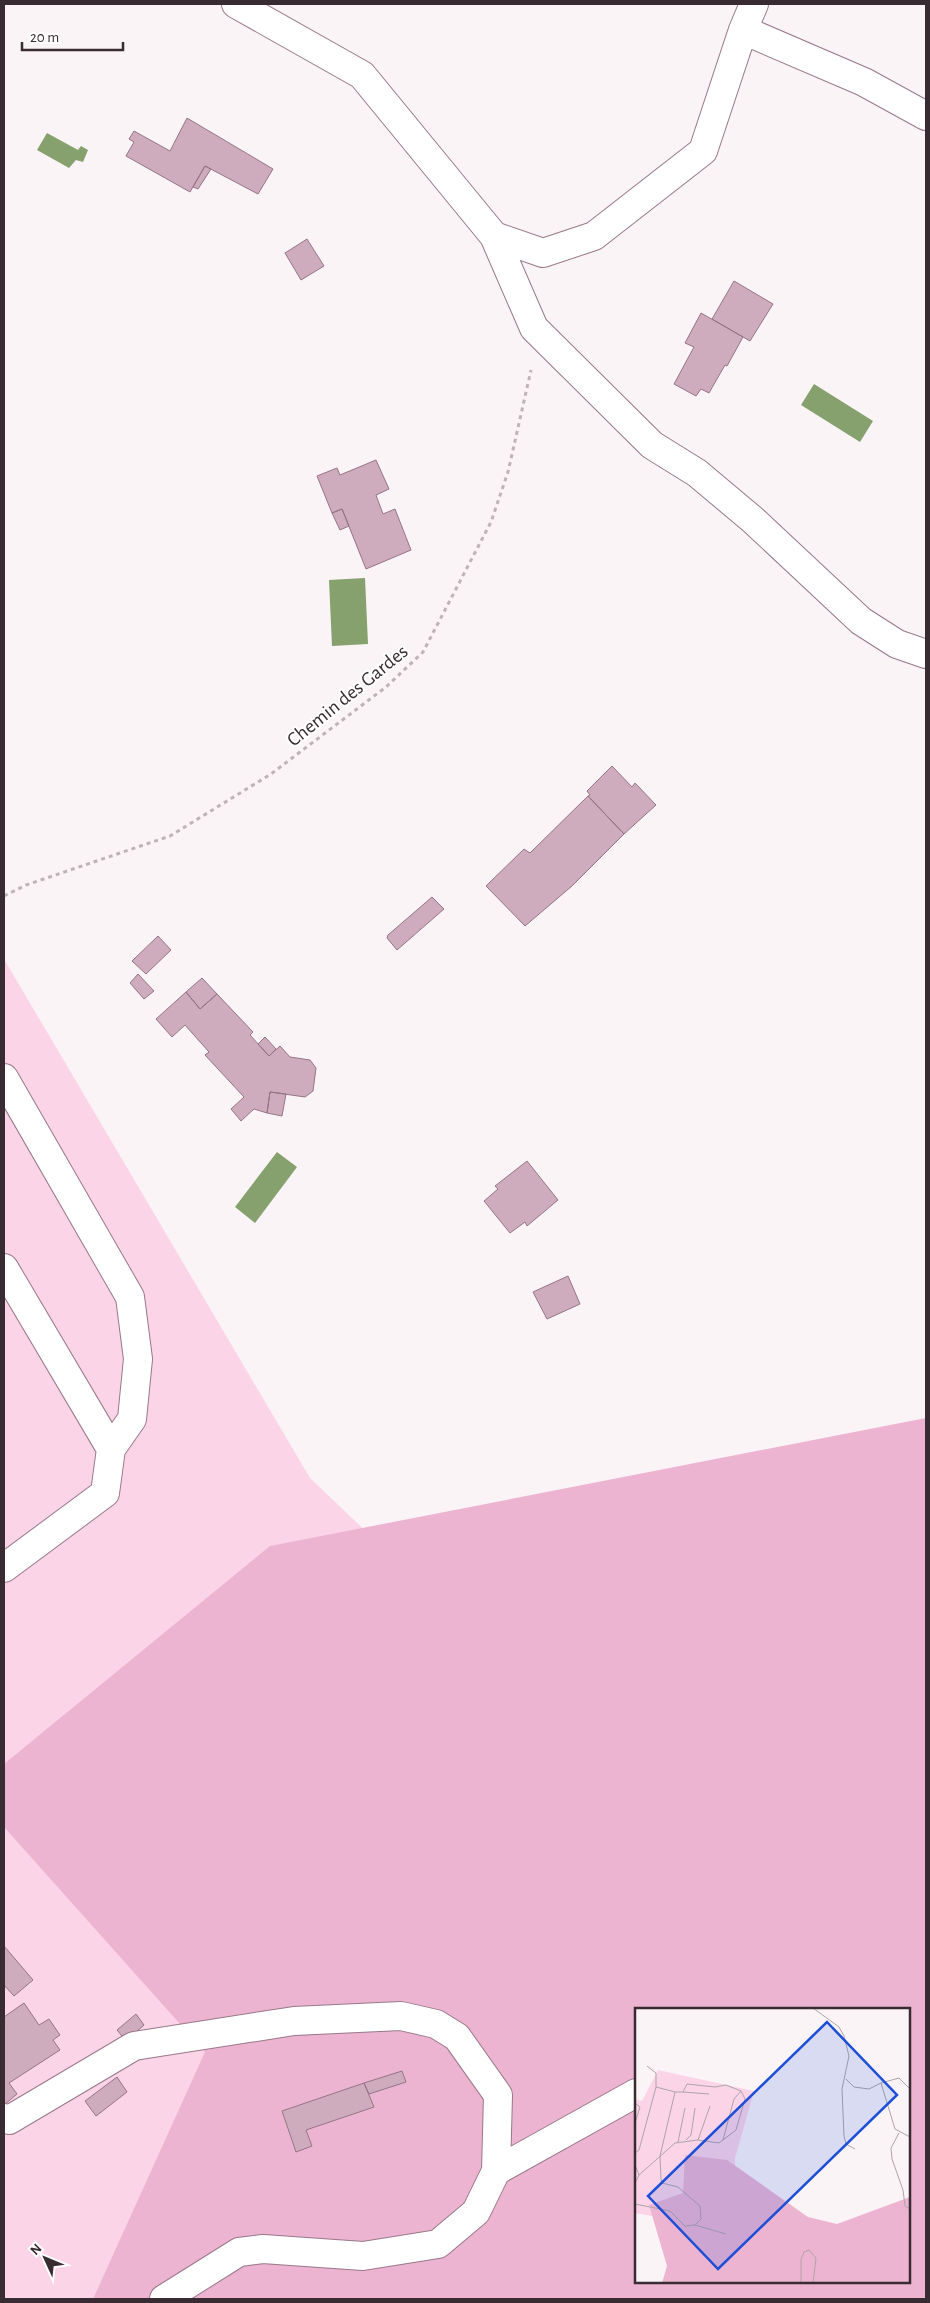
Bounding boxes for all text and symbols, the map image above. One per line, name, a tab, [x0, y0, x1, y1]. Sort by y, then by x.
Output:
scale bar	[22, 20, 124, 52]
text: 20 m	[30, 30, 59, 45]
street label: Chemin des Gardes	[283, 641, 412, 750]
inset map	[635, 2008, 910, 2283]
north arrow	[20, 2233, 70, 2283]
text: N	[28, 2241, 45, 2258]

